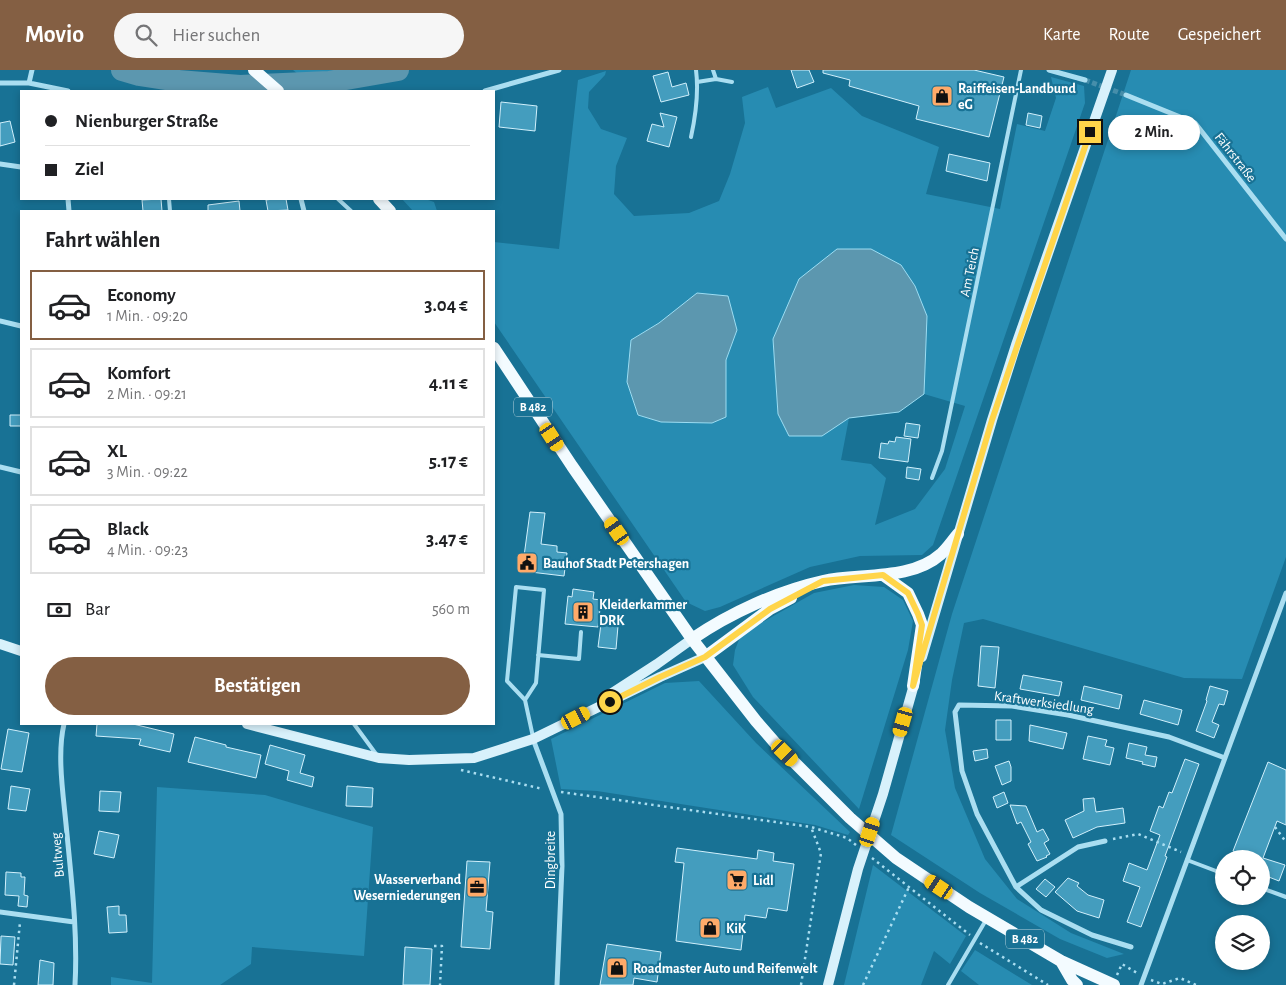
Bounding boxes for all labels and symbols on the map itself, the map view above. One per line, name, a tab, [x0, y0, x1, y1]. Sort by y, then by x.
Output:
place label: Raiffeisen-Landbund eG	[958, 82, 1076, 112]
shop icon: Raiffeisen-Landbund eG	[930, 84, 954, 108]
callout: 2 Min.	[1108, 114, 1200, 150]
route end	[1079, 121, 1101, 143]
street label: Fährstraße	[1212, 130, 1259, 185]
street label: Am Teich	[958, 246, 982, 298]
road number: B 482	[514, 398, 552, 417]
car	[537, 420, 566, 454]
car	[602, 514, 631, 548]
public building icon: Bauhof Stadt Petershagen	[515, 551, 539, 575]
place label: Bauhof Stadt Petershagen	[543, 557, 689, 571]
place label: Kleiderkammer DRK	[599, 598, 687, 628]
building icon: Kleiderkammer DRK	[571, 600, 595, 624]
street label: Kraftwerksiedlung	[993, 689, 1095, 717]
route start	[599, 691, 621, 713]
car	[559, 705, 592, 731]
car	[891, 706, 914, 738]
car	[769, 737, 800, 769]
car	[858, 815, 881, 849]
street label: Dingbreite	[544, 831, 558, 889]
street label: Bultweg	[49, 832, 67, 878]
supermarket icon: Lidl	[725, 868, 749, 892]
car	[922, 872, 955, 902]
place label: Wasserverband Weserniederungen	[353, 873, 462, 903]
place label: Lidl	[753, 874, 774, 888]
office icon: Wasserverband Weserniederungen	[465, 875, 489, 899]
shop icon: KiK	[698, 916, 722, 940]
place label: KiK	[726, 922, 747, 936]
road number: B 482	[1006, 930, 1044, 949]
shop icon: Roadmaster Auto und Reifenwelt	[605, 956, 629, 980]
place label: Roadmaster Auto und Reifenwelt	[633, 962, 818, 976]

